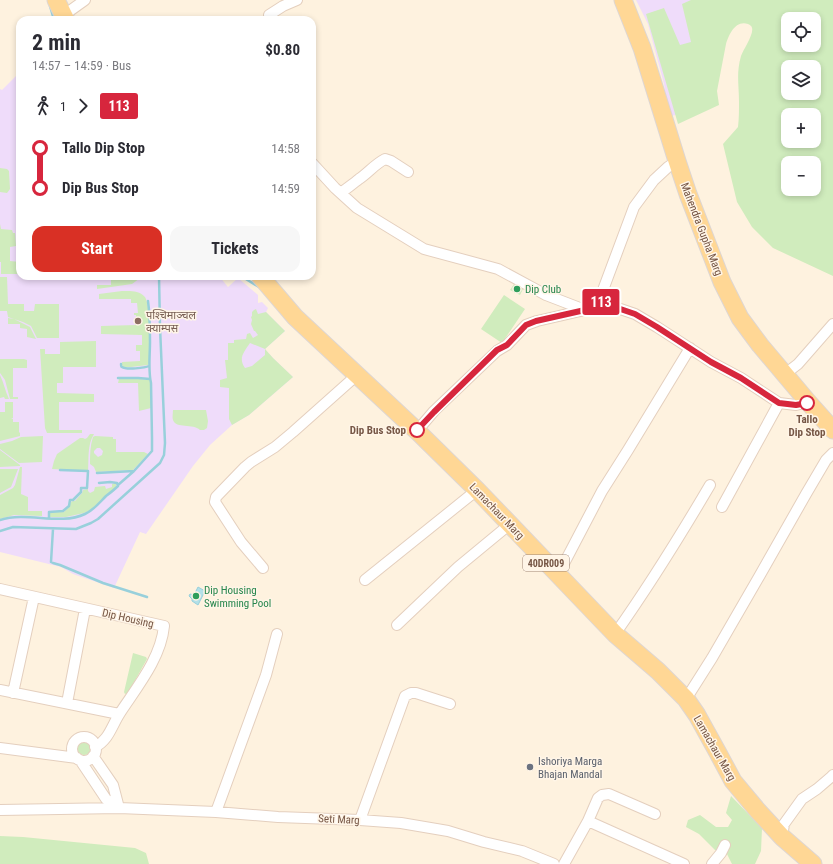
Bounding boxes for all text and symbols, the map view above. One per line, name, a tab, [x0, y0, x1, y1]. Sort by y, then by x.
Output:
map controls	[781, 12, 821, 196]
button: locate	[781, 12, 821, 52]
text: 2 min	[32, 30, 81, 55]
text: $0.80	[265, 41, 300, 59]
text: 14:57 – 14:59 · Bus	[32, 58, 131, 73]
button: layers	[781, 60, 821, 100]
icon: walk	[32, 95, 54, 117]
icon: forward	[72, 95, 94, 117]
text: 113	[108, 98, 130, 114]
text: 1	[60, 99, 66, 114]
button: +	[781, 108, 821, 148]
text: Tallo Dip Stop	[62, 139, 145, 157]
text: 14:58	[271, 141, 300, 156]
button: −	[781, 156, 821, 196]
text: Dip Bus Stop	[62, 179, 139, 197]
text: 14:59	[271, 181, 300, 196]
street label: Mahendra Gupha Marg	[678, 181, 725, 277]
button: Start	[32, 226, 162, 272]
button: Tickets	[170, 226, 300, 272]
place label: Dip Club	[525, 283, 561, 296]
marker: Dip Club	[512, 284, 522, 294]
line badge: 113	[578, 289, 624, 315]
text: 113	[590, 294, 612, 310]
place label: पश्‍चिमाञ्‍चल क्याम्पस	[146, 309, 197, 335]
marker: पश्‍चिमाञ्‍चल क्याम्पस	[133, 316, 143, 326]
marker: Tallo Dip Stop	[799, 395, 815, 411]
place label: Tallo Dip Stop	[788, 413, 826, 439]
marker: Dip Bus Stop	[409, 422, 425, 438]
place label: Dip Bus Stop	[350, 424, 407, 437]
street label: Lamachaur Marg	[467, 481, 527, 542]
road number: 40DR009	[523, 555, 569, 571]
place label: Dip Housing Swimming Pool	[204, 584, 271, 610]
marker: Dip Housing Swimming Pool	[191, 591, 201, 601]
street label: Dip Housing	[101, 606, 155, 631]
street label: Lamachaur Marg	[691, 713, 738, 783]
place label: Ishoriya Marga Bhajan Mandal	[538, 755, 602, 781]
marker: Ishoriya Marga Bhajan Mandal	[525, 762, 535, 772]
street label: Seti Marg	[318, 812, 360, 827]

